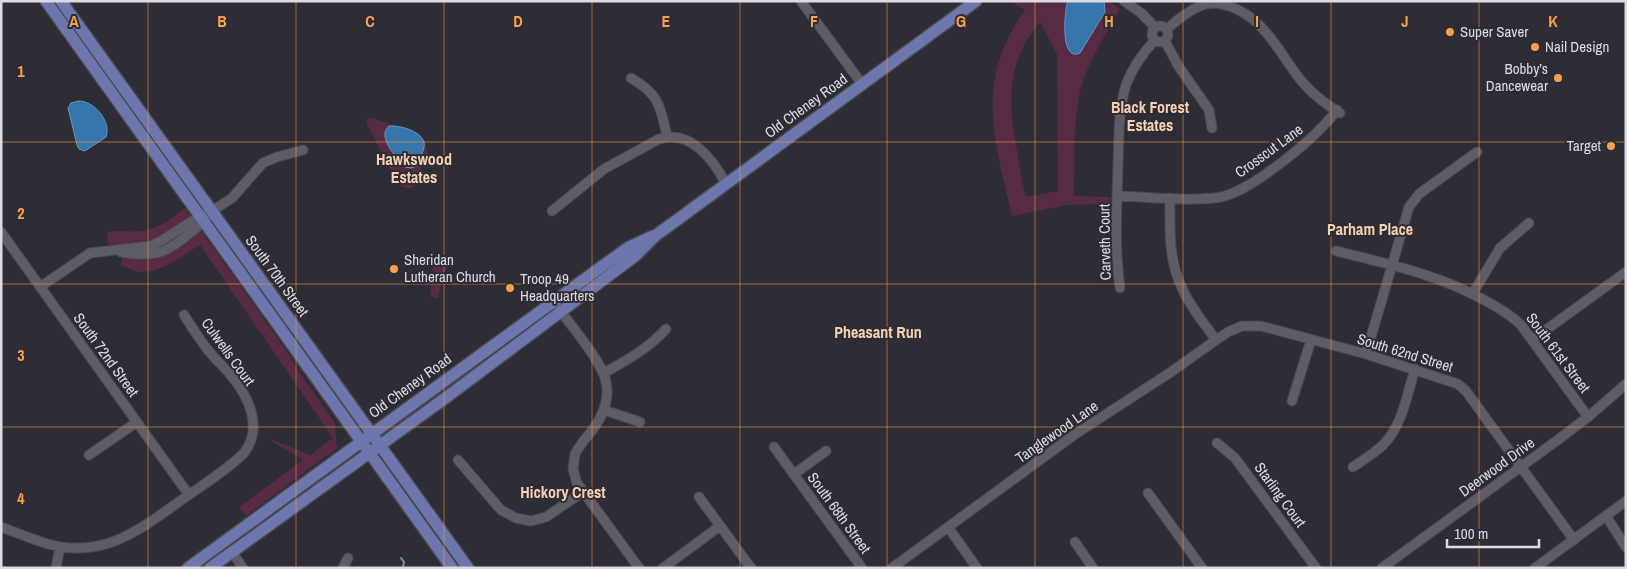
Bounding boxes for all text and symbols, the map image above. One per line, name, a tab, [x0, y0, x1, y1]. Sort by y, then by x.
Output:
text: A	[69, 10, 79, 32]
text: B	[217, 10, 227, 32]
text: C	[365, 10, 375, 32]
text: D	[513, 10, 523, 32]
text: E	[662, 10, 671, 32]
text: F	[810, 10, 818, 32]
text: G	[956, 10, 966, 32]
text: H	[1104, 10, 1114, 32]
text: I	[1255, 10, 1259, 32]
text: J	[1401, 10, 1409, 32]
text: K	[1548, 10, 1558, 32]
place label: Super Saver	[1460, 21, 1528, 42]
marker: Super Saver	[1444, 26, 1456, 38]
place label: Nail Design	[1545, 36, 1609, 57]
marker: Nail Design	[1529, 41, 1541, 53]
place label: Bobby’s Dancewear	[1486, 58, 1548, 96]
text: 1	[17, 60, 25, 82]
street label: Old Cheney Road	[760, 68, 851, 143]
marker: Bobby’s Dancewear	[1552, 72, 1564, 84]
district label: Black Forest Estates	[1111, 96, 1190, 136]
street label: Crosscut Lane	[1230, 119, 1307, 182]
place label: Target	[1567, 135, 1602, 156]
marker: Target	[1605, 140, 1617, 152]
district label: Hawkswood Estates	[376, 148, 452, 188]
text: 2	[17, 202, 25, 224]
street label: Carveth Court	[1093, 203, 1116, 280]
district label: Parham Place	[1327, 218, 1413, 240]
street label: South 70th Street	[241, 231, 314, 321]
place label: Sheridan Lutheran Church	[404, 249, 496, 287]
marker: Sheridan Lutheran Church	[388, 263, 400, 275]
place label: Troop 49 Headquarters	[520, 268, 595, 306]
marker: Troop 49 Headquarters	[504, 282, 516, 294]
street label: South 72nd Street	[69, 308, 144, 401]
street label: South 61st Street	[1521, 308, 1596, 397]
street label: Culwells Court	[197, 313, 261, 390]
district label: Pheasant Run	[834, 321, 922, 343]
street label: South 62nd Street	[1355, 328, 1456, 377]
text: 3	[17, 344, 25, 366]
street label: Old Cheney Road	[364, 348, 455, 423]
street label: Tanglewood Lane	[1011, 395, 1102, 468]
street label: Deerwood Drive	[1455, 432, 1539, 501]
street label: Starling Court	[1250, 458, 1312, 532]
street label: South 68th Street	[803, 468, 876, 558]
district label: Hickory Crest	[520, 481, 606, 503]
text: 4	[17, 487, 25, 509]
scale bar	[1447, 516, 1540, 548]
text: 100 m	[1454, 523, 1488, 544]

